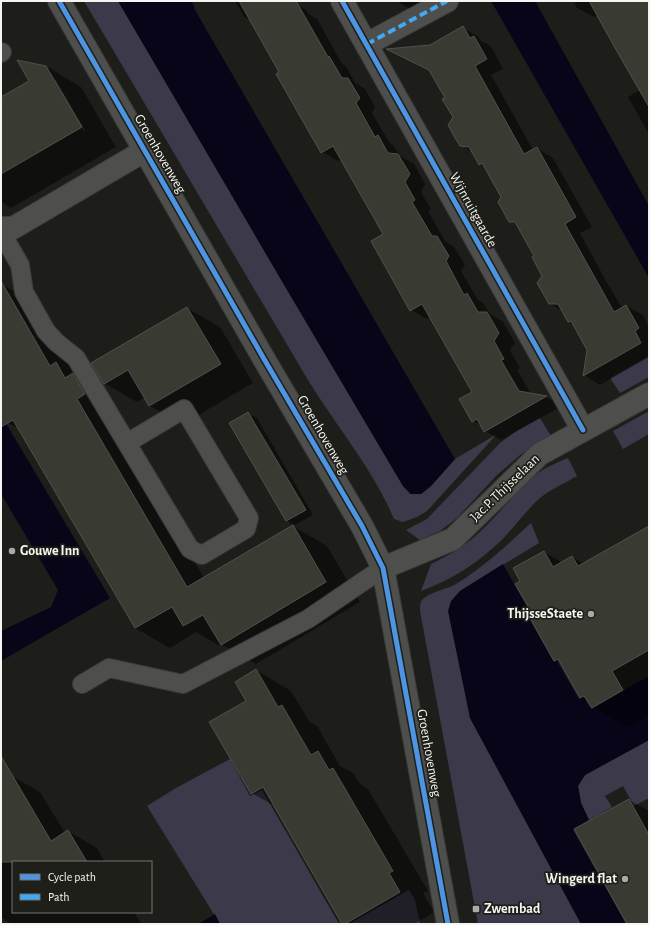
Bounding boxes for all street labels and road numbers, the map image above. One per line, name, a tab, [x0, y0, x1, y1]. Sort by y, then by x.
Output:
street label: Groenhovenweg	[132, 112, 188, 196]
street label: Wijnruitgaarde	[447, 170, 499, 250]
street label: Groenhovenweg	[295, 393, 351, 477]
street label: Jac.P. Thijsselaan	[468, 452, 542, 524]
street label: Groenhovenweg	[414, 708, 444, 798]

